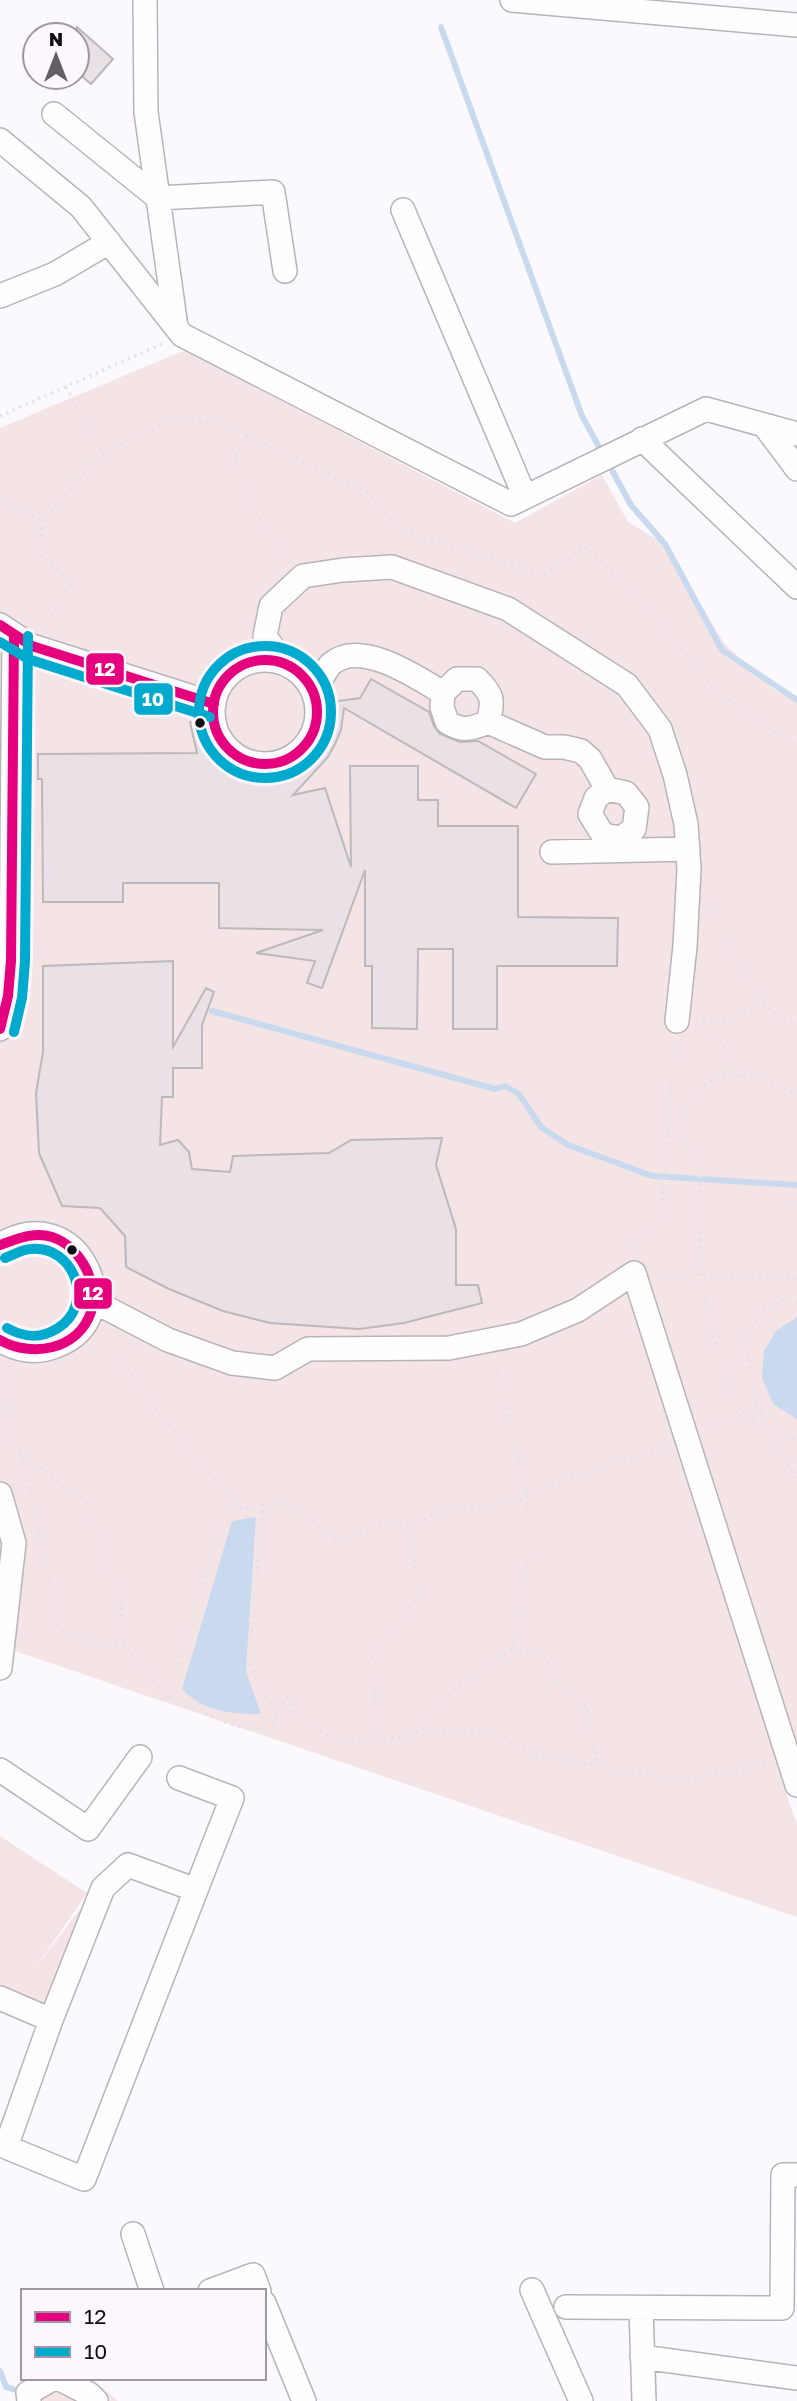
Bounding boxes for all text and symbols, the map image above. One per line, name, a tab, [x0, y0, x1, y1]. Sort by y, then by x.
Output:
north arrow	[21, 21, 91, 91]
text: N	[49, 27, 63, 50]
line badge: 12	[85, 652, 125, 686]
text: 12	[94, 657, 116, 680]
line badge: 10	[133, 682, 174, 716]
text: 10	[142, 687, 164, 710]
unlabelled marker	[193, 716, 207, 730]
unlabelled marker	[65, 1243, 79, 1257]
line badge: 12	[73, 1277, 113, 1310]
text: 12	[82, 1281, 104, 1304]
legend	[21, 2289, 266, 2380]
text: 12	[84, 2303, 106, 2329]
text: 10	[84, 2338, 107, 2364]

